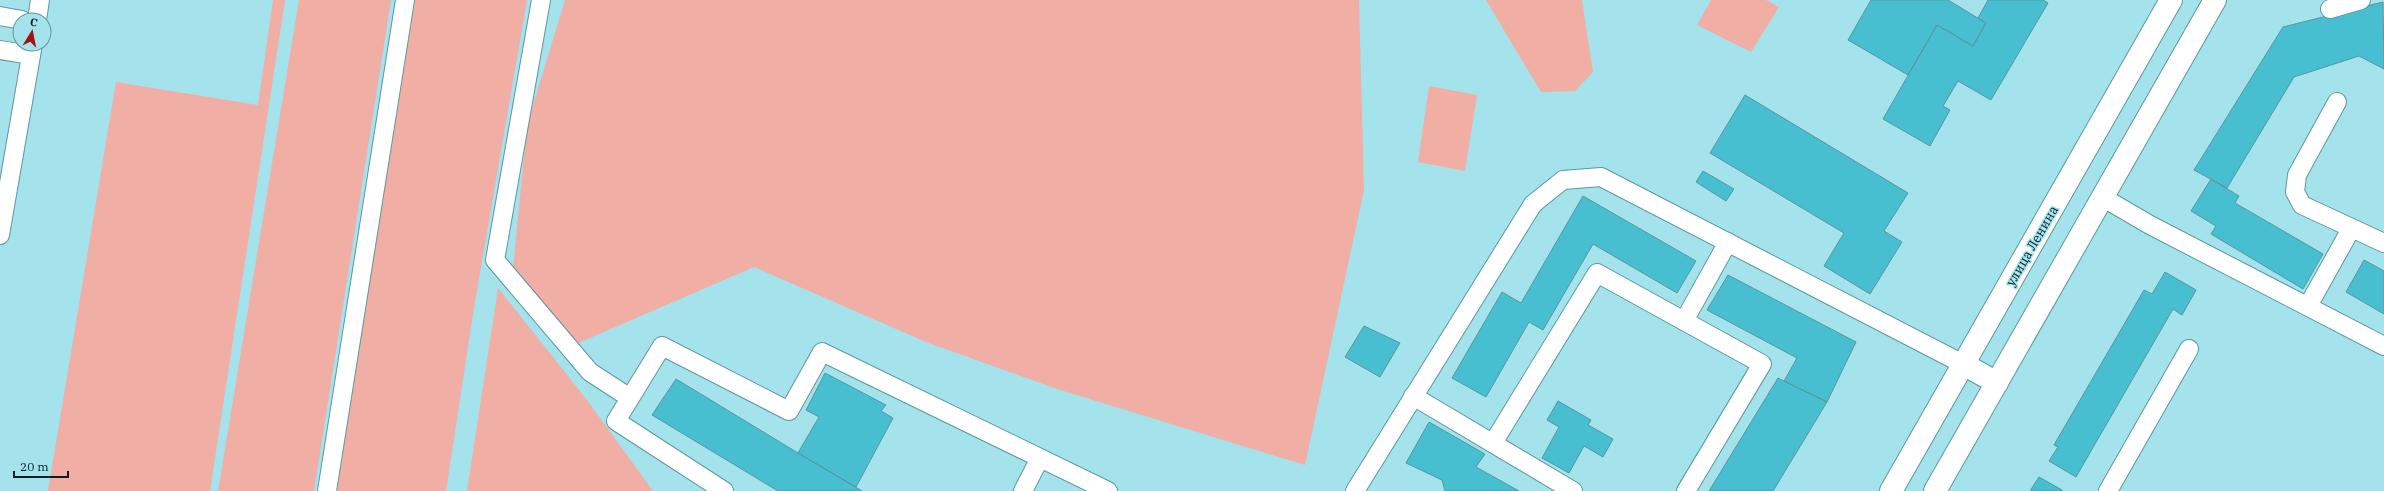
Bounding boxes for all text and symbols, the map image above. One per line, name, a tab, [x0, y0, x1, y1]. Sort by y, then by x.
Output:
north arrow	[12, 12, 52, 52]
text: С	[29, 15, 39, 30]
street label: улица Ленина	[2002, 203, 2062, 289]
scale bar	[14, 453, 68, 479]
text: 20 m	[20, 459, 49, 474]

